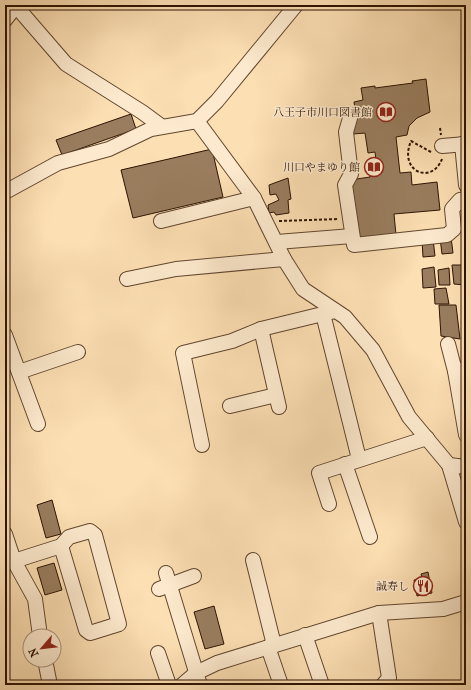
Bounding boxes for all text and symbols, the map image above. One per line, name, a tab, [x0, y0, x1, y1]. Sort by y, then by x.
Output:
library icon: 八王子市川口図書館	[375, 101, 397, 123]
place label: 八王子市川口図書館	[273, 106, 372, 119]
library icon: 川口やまゆり館	[363, 156, 385, 178]
place label: 川口やまゆり館	[283, 161, 360, 174]
restaurant icon: 誠寿し	[412, 575, 434, 597]
place label: 誠寿し	[376, 580, 409, 593]
north arrow	[22, 628, 62, 668]
text: N	[26, 645, 41, 659]

